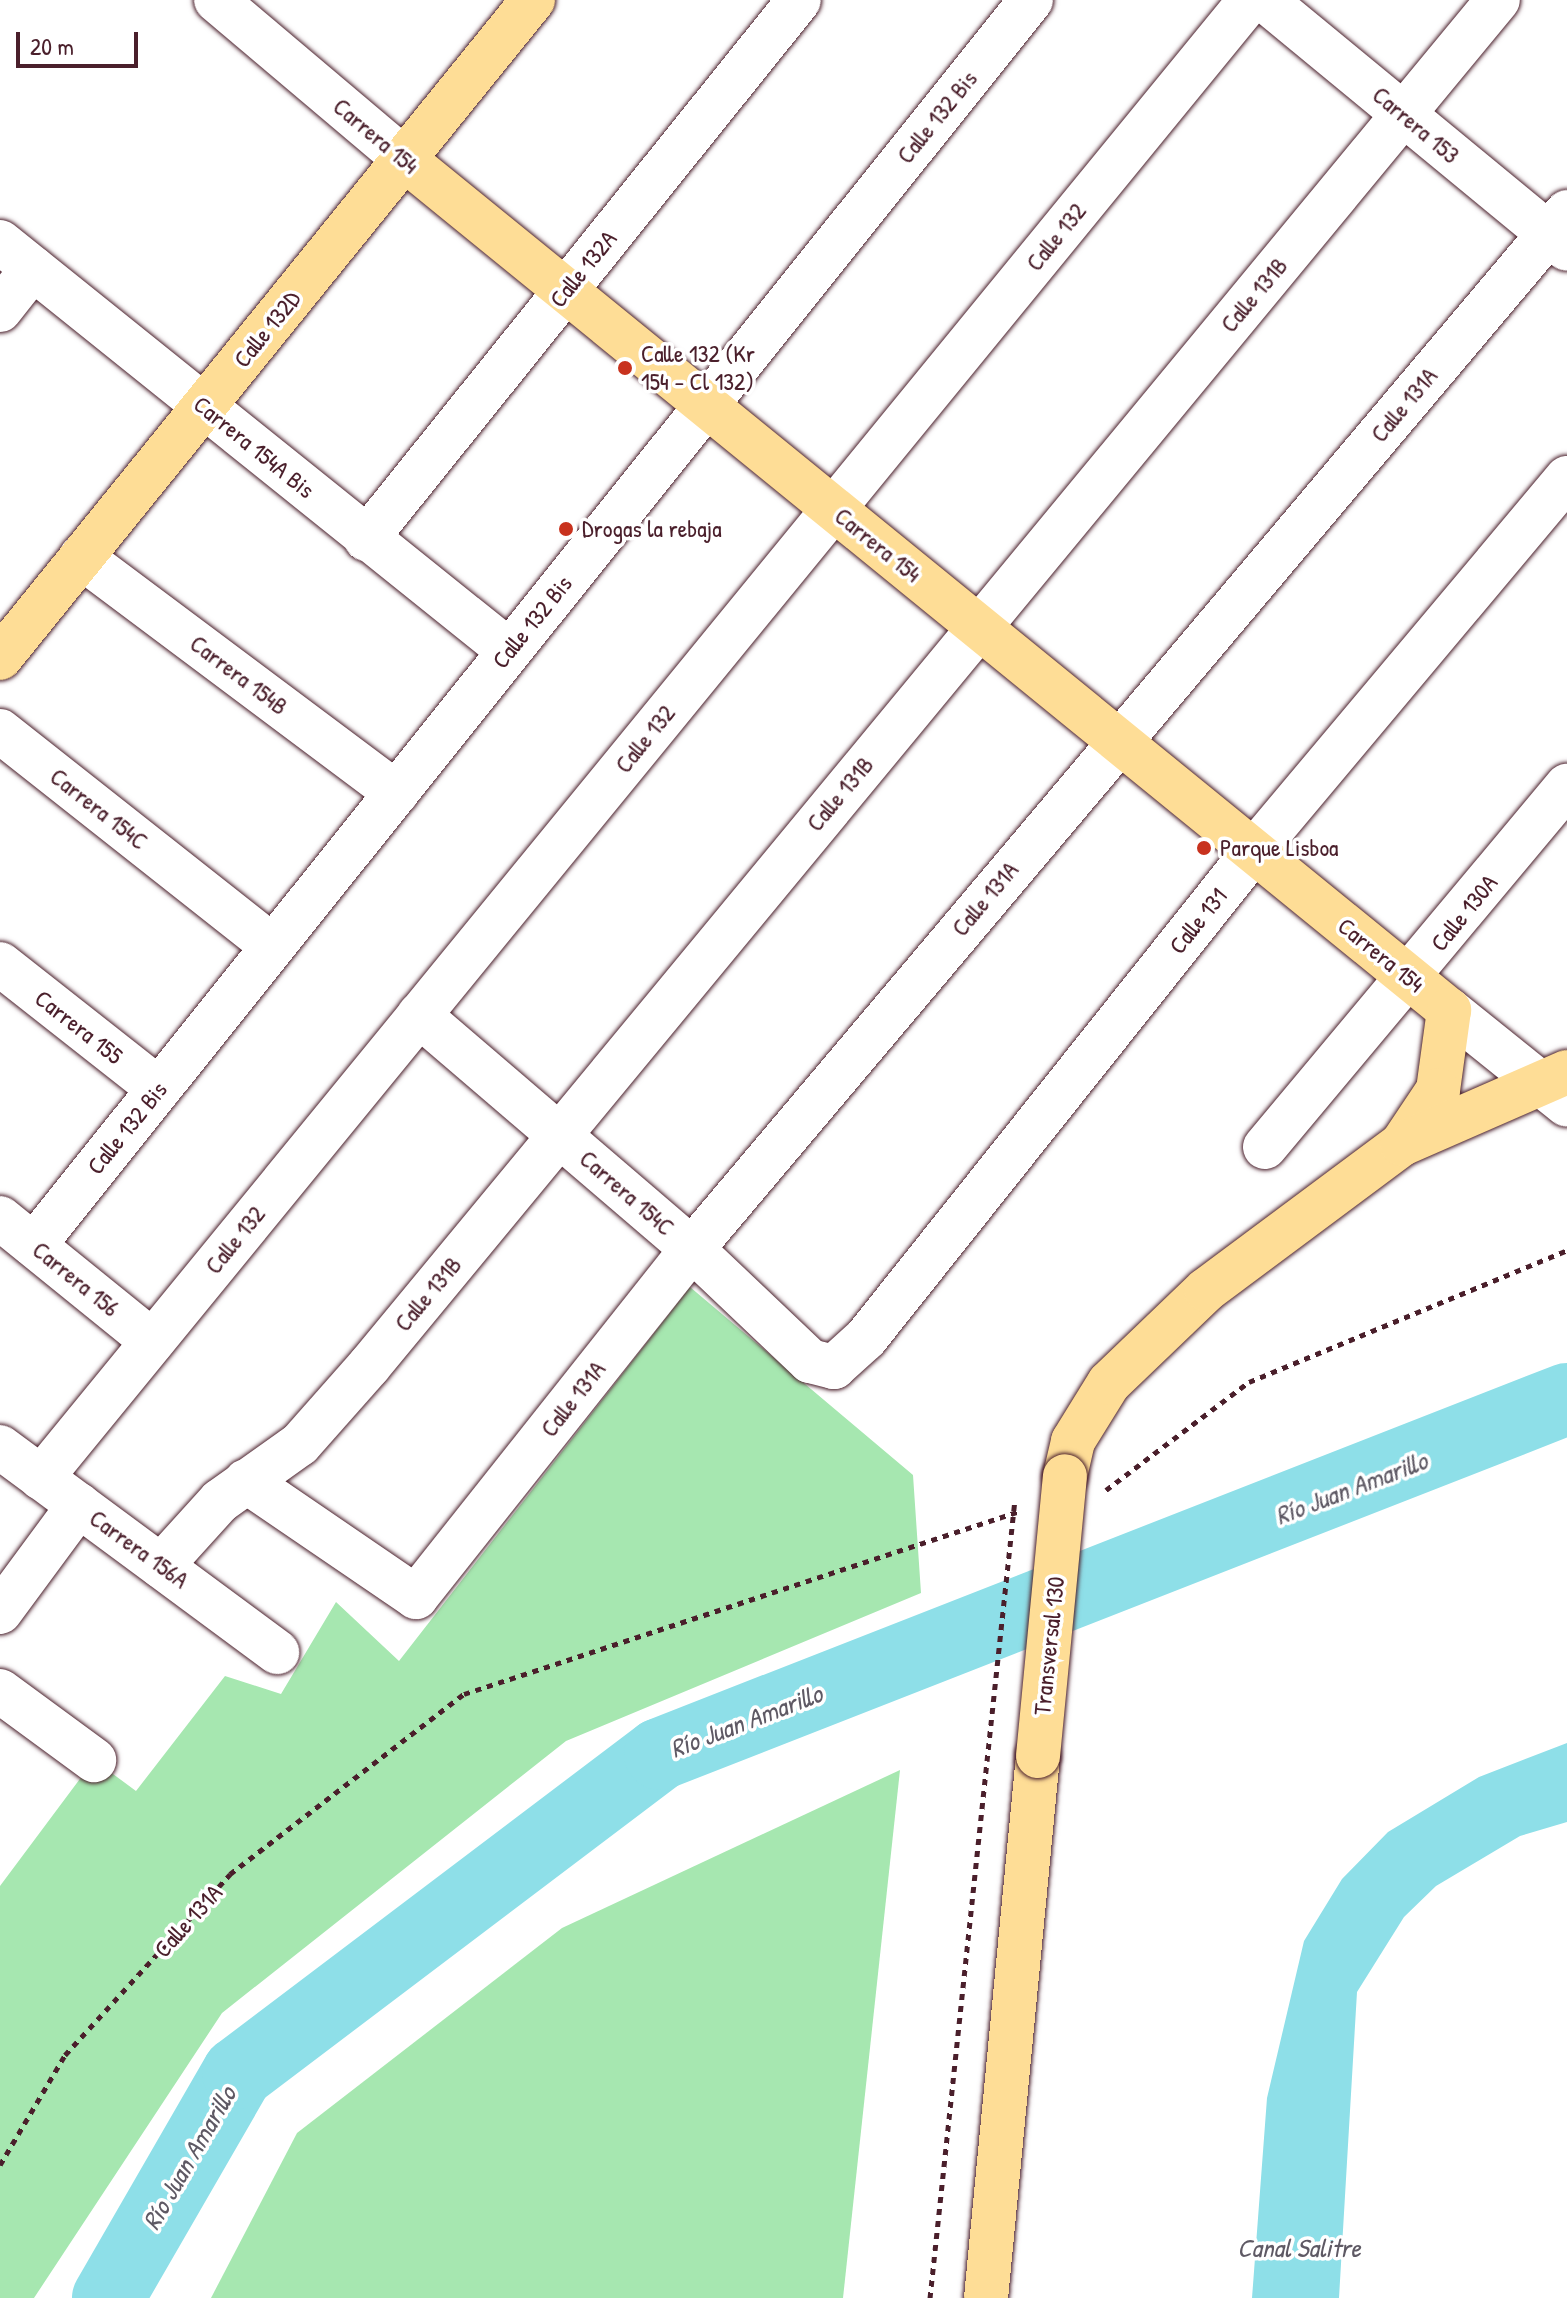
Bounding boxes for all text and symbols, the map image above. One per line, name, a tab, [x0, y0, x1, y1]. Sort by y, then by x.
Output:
scale bar	[20, 16, 142, 66]
text: 20 m	[30, 30, 74, 62]
street label: Calle 132 Bis	[891, 65, 983, 169]
street label: Carrera 153	[1367, 80, 1465, 170]
street label: Carrera 154	[327, 92, 425, 180]
street label: Calle 132	[1020, 197, 1092, 277]
street label: Calle 132A	[543, 225, 623, 313]
street label: Calle 131B	[1215, 252, 1293, 338]
street label: Calle 132D	[227, 285, 307, 373]
place label: Calle 132 (Kr 154 - Cl 132)	[641, 340, 755, 396]
marker: Calle 132 (Kr 154 - Cl 132)	[616, 359, 634, 377]
street label: Calle 131A	[1365, 362, 1443, 448]
street label: Carrera 154A Bis	[188, 390, 320, 504]
street label: Carrera 154	[829, 502, 927, 588]
place label: Drogas la rebaja	[582, 515, 722, 543]
marker: Drogas la rebaja	[557, 520, 575, 538]
street label: Calle 132 Bis	[486, 570, 578, 674]
street label: Carrera 154B	[184, 629, 294, 721]
street label: Calle 132	[609, 699, 681, 779]
street label: Calle 131B	[801, 751, 879, 837]
street label: Carrera 154C	[45, 762, 153, 856]
place label: Parque Lisboa	[1220, 834, 1338, 862]
marker: Parque Lisboa	[1195, 839, 1213, 857]
street label: Calle 131A	[946, 856, 1024, 942]
street label: Calle 130A	[1425, 869, 1503, 957]
street label: Calle 131	[1163, 882, 1233, 960]
street label: Carrera 154	[1332, 912, 1430, 998]
street label: Carrera 155	[29, 984, 129, 1070]
street label: Calle 132 Bis	[81, 1076, 173, 1180]
street label: Carrera 154C	[574, 1144, 680, 1242]
street label: Calle 132	[199, 1200, 271, 1280]
street label: Carrera 156	[27, 1235, 125, 1323]
street label: Calle 131B	[389, 1251, 467, 1337]
street label: Calle 131A	[535, 1356, 611, 1442]
water label: Río Juan Amarillo	[1271, 1445, 1431, 1531]
street label: Carrera 156A	[84, 1504, 194, 1594]
street label: Transversal 130	[1027, 1575, 1071, 1717]
water label: Río Juan Amarillo	[666, 1678, 826, 1764]
street label: Calle 131A	[148, 1879, 228, 1963]
water label: Río Juan Amarillo	[135, 2081, 243, 2235]
water label: Canal Salitre	[1237, 2232, 1361, 2264]

